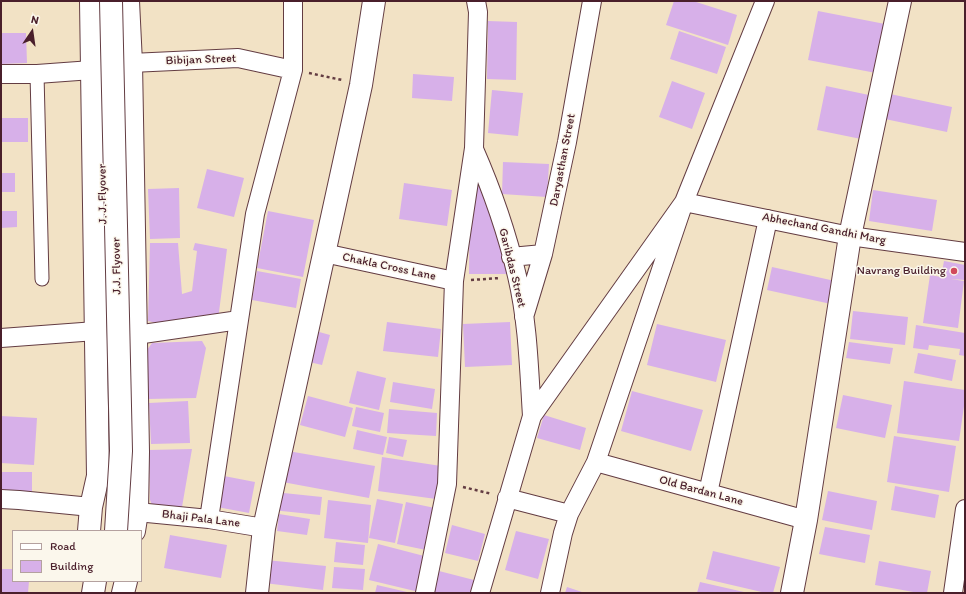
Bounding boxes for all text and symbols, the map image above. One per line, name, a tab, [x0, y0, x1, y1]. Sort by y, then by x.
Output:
north arrow	[12, 12, 52, 52]
text: N	[30, 13, 40, 27]
street label: Bibijan Street	[165, 52, 237, 68]
street label: Daryasthan Street	[547, 112, 579, 208]
street label: J. J. Flyover	[95, 164, 111, 224]
street label: Abhechand Gandhi Marg	[761, 210, 887, 248]
street label: Garibdas Street	[495, 227, 529, 309]
street label: J.J. Flyover	[109, 237, 125, 295]
street label: Chakla Cross Lane	[341, 250, 437, 284]
place label: Navrang Building	[857, 264, 946, 278]
marker: Navrang Building	[949, 266, 959, 276]
street label: Old Bardan Lane	[657, 473, 745, 509]
street label: Bhaji Pala Lane	[161, 507, 241, 531]
legend	[12, 530, 142, 582]
text: Road	[50, 539, 76, 553]
text: Building	[50, 559, 93, 573]

